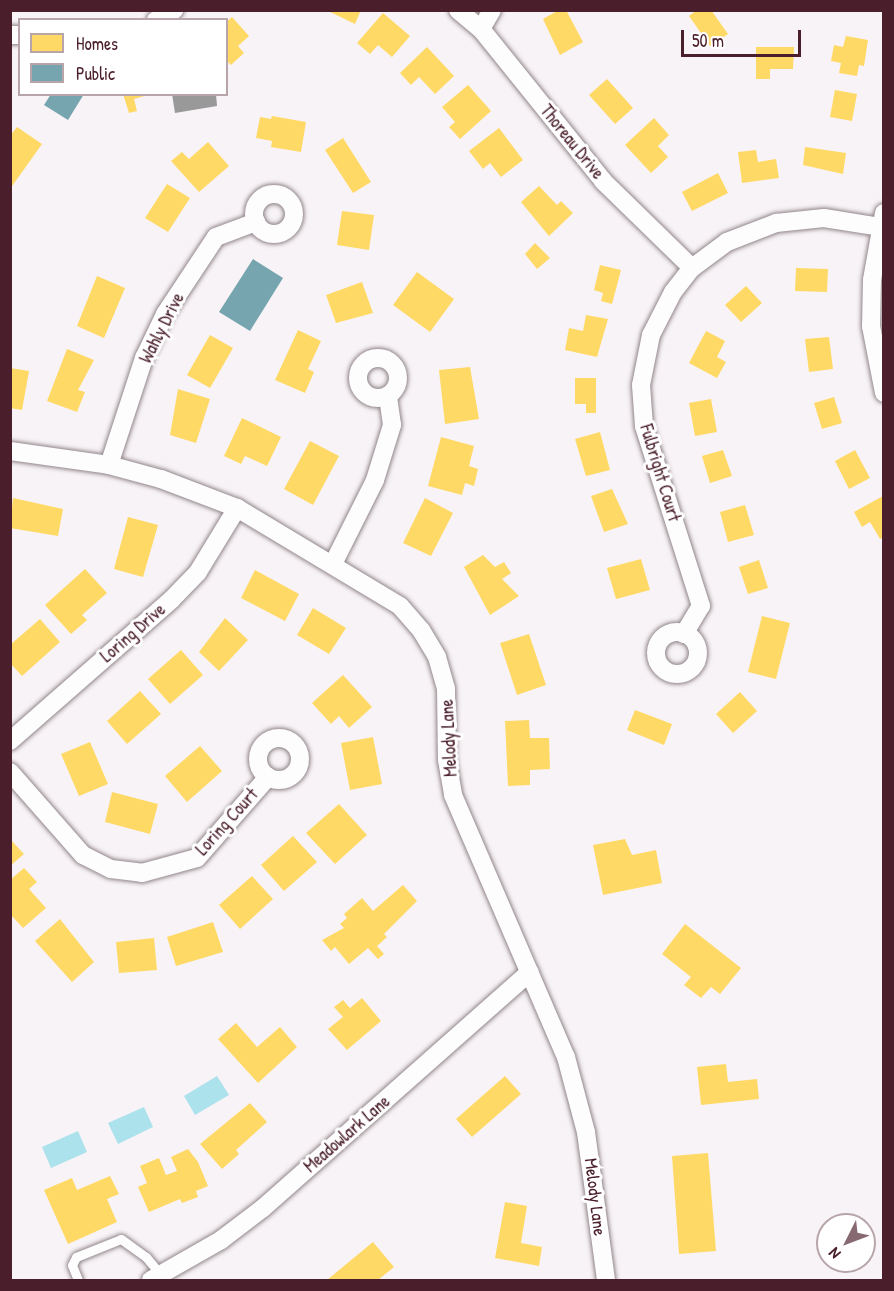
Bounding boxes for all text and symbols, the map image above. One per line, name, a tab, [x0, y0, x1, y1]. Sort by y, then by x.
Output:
legend	[18, 18, 228, 96]
scale bar	[684, 18, 804, 56]
text: 50 m	[692, 28, 724, 53]
text: Homes	[76, 31, 118, 56]
text: Public	[76, 61, 115, 86]
street label: Thoreau Drive	[535, 100, 609, 184]
street label: Wahly Drive	[135, 289, 189, 367]
street label: Fulbright Court	[635, 422, 685, 524]
street label: Loring Drive	[96, 599, 170, 667]
street label: Melody Lane	[436, 699, 462, 777]
street label: Loring Court	[191, 784, 263, 860]
street label: Meadowlark Lane	[300, 1091, 394, 1177]
street label: Melody Lane	[580, 1157, 610, 1237]
north arrow	[816, 1213, 876, 1273]
text: N	[823, 1243, 845, 1264]

